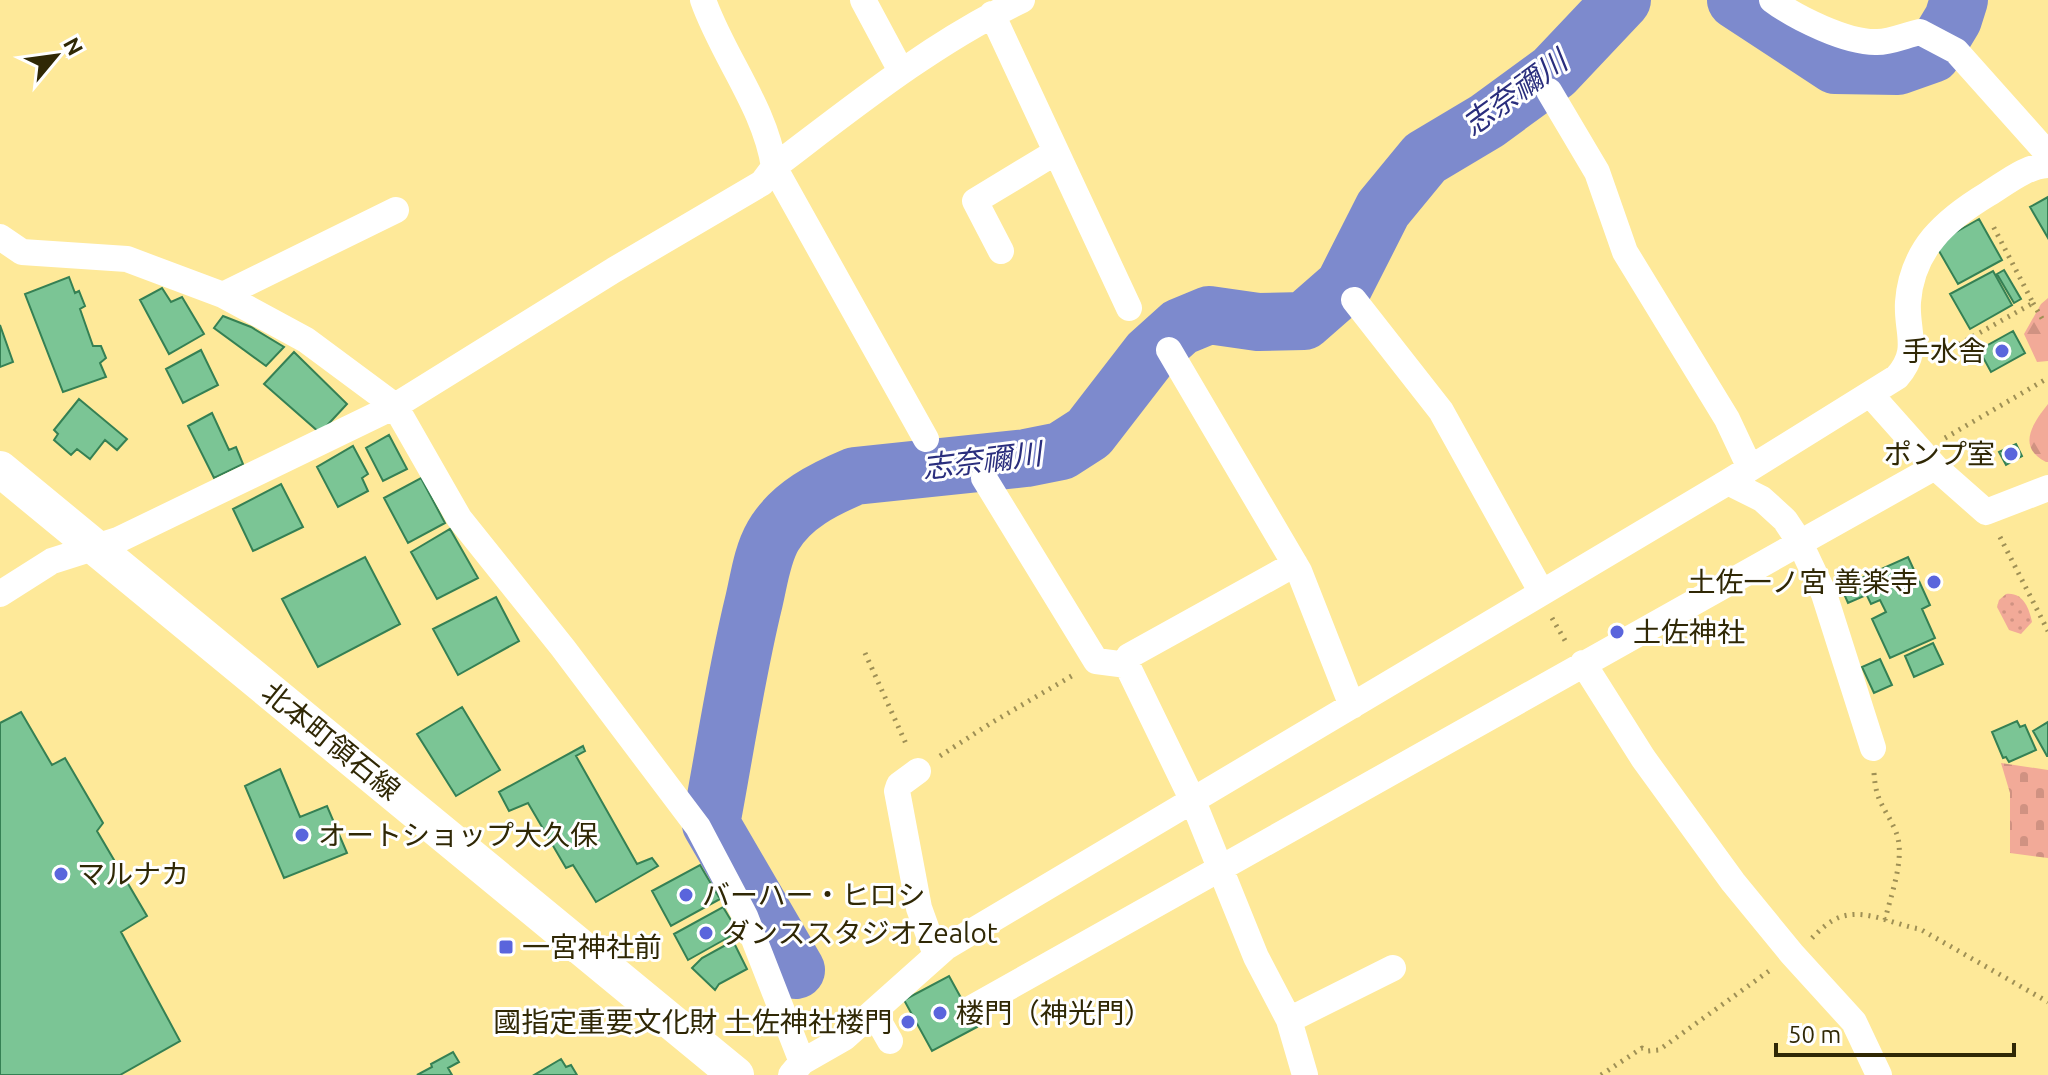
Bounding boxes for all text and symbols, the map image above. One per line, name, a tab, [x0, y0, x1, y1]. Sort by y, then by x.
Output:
north arrow	[16, 16, 96, 96]
text: N	[59, 33, 89, 59]
water label: 志奈禰川	[1456, 41, 1575, 141]
place label: 手水舎	[1902, 335, 1986, 366]
marker: 手水舎	[1993, 342, 2011, 360]
water label: 志奈禰川	[920, 435, 1046, 484]
place label: ポンプ室	[1884, 438, 1995, 469]
marker: ポンプ室	[2002, 445, 2020, 463]
place label: 土佐一ノ宮 善楽寺	[1688, 566, 1918, 597]
marker: 土佐一ノ宮 善楽寺	[1925, 573, 1943, 591]
place label: 土佐神社	[1633, 616, 1745, 647]
marker: 土佐神社	[1608, 623, 1626, 641]
street label: 北本町領石線	[256, 676, 406, 806]
place label: オートショップ大久保	[318, 819, 598, 850]
marker: オートショップ大久保	[293, 826, 311, 844]
place label: マルナカ	[77, 858, 189, 889]
marker: マルナカ	[52, 865, 70, 883]
place label: バーハー・ヒロシ	[702, 879, 925, 910]
marker: バーハー・ヒロシ	[677, 886, 695, 904]
place label: ダンススタジオZealot	[722, 917, 998, 948]
marker: ダンススタジオZealot	[697, 924, 715, 942]
place label: 一宮神社前	[522, 931, 662, 962]
marker: 一宮神社前	[497, 938, 515, 956]
place label: 楼門（神光門）	[956, 997, 1152, 1028]
marker: 楼門（神光門）	[931, 1004, 949, 1022]
place label: 國指定重要文化財 土佐神社楼門	[494, 1006, 892, 1037]
scale bar	[1776, 1007, 2014, 1057]
marker: 國指定重要文化財 土佐神社楼門	[899, 1013, 917, 1031]
text: 50 m	[1788, 1021, 1841, 1048]

